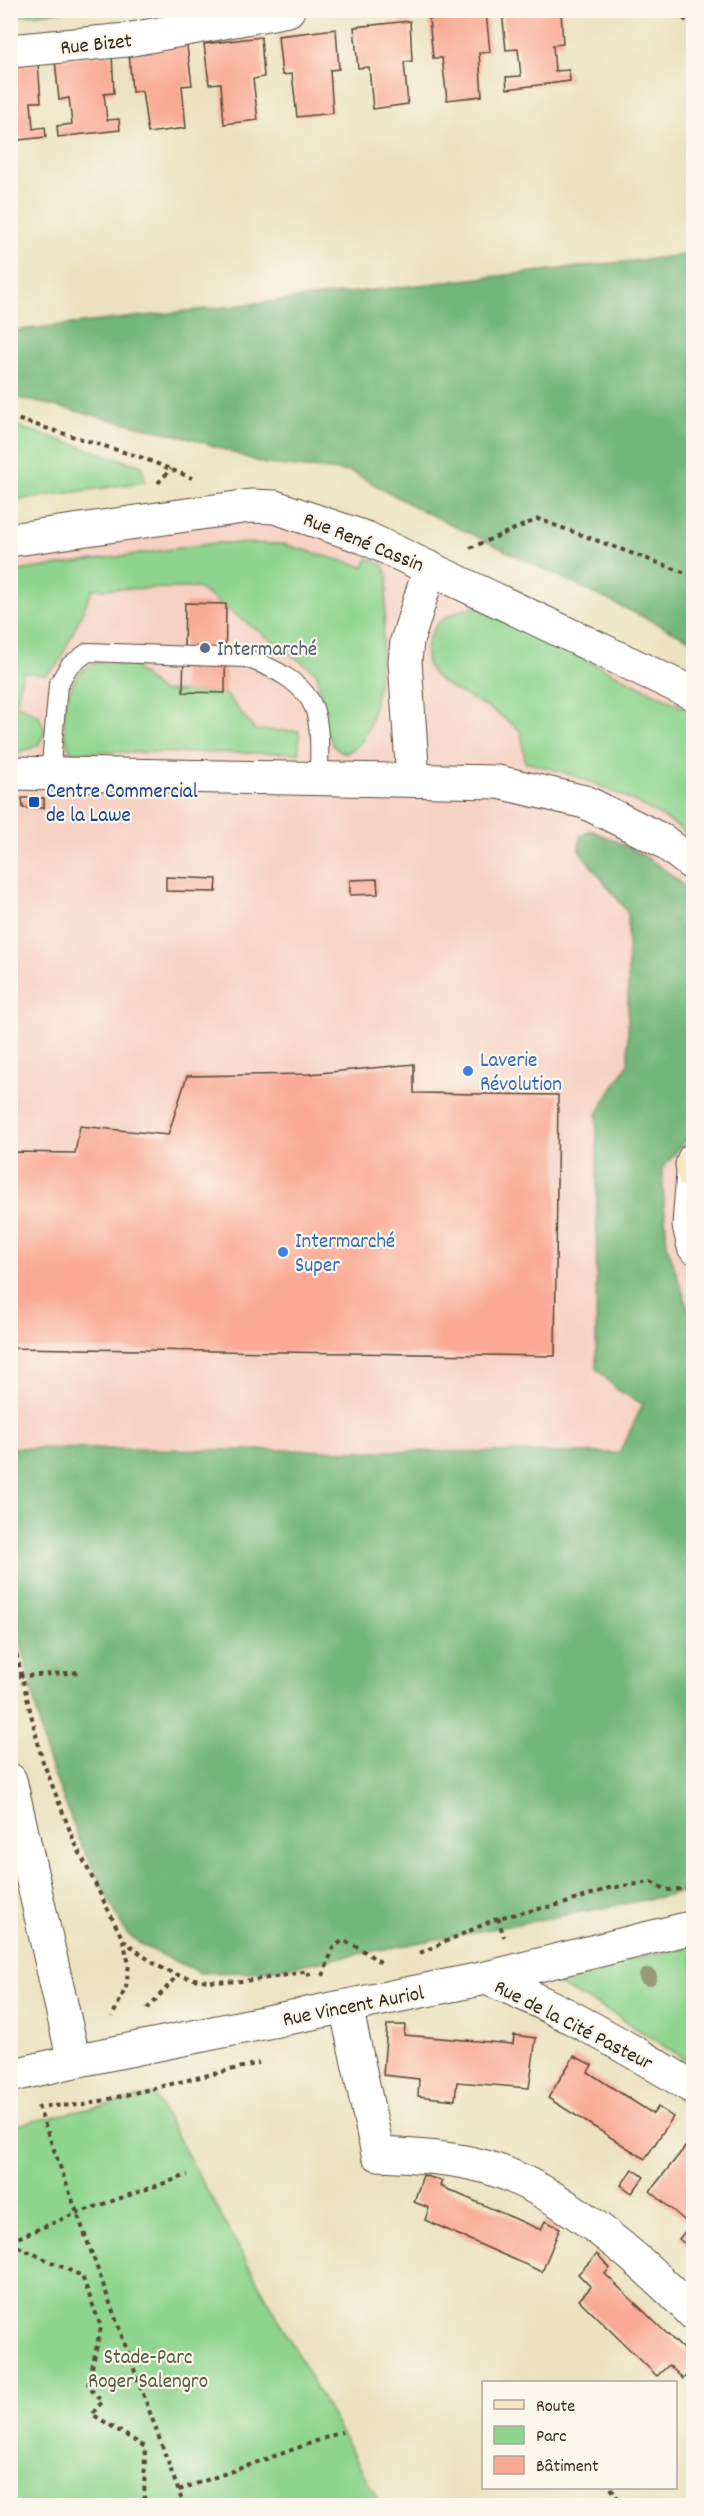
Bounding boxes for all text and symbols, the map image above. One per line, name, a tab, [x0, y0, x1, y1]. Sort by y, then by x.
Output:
street label: Rue Bizet	[59, 27, 134, 65]
street label: Rue René Cassin	[298, 506, 428, 582]
place label: Intermarché	[217, 636, 317, 666]
marker: Intermarché	[198, 641, 212, 655]
place label: Centre Commercial de la Lawe	[46, 778, 198, 832]
marker: Centre Commercial de la Lawe	[27, 795, 41, 809]
place label: Laverie Révolution	[480, 1047, 562, 1101]
marker: Laverie Révolution	[461, 1064, 475, 1078]
place label: Intermarché Super	[295, 1228, 395, 1282]
marker: Intermarché Super	[276, 1245, 290, 1259]
street label: Rue de la Cité Pasteur	[488, 1974, 657, 2080]
street label: Rue Vincent Auriol	[280, 1980, 427, 2036]
park label: Stade-Parc Roger Salengro	[88, 2344, 208, 2398]
legend	[482, 2381, 677, 2489]
text: Route	[536, 2395, 575, 2420]
text: Parc	[536, 2425, 567, 2450]
text: Bâtiment	[536, 2455, 599, 2480]

